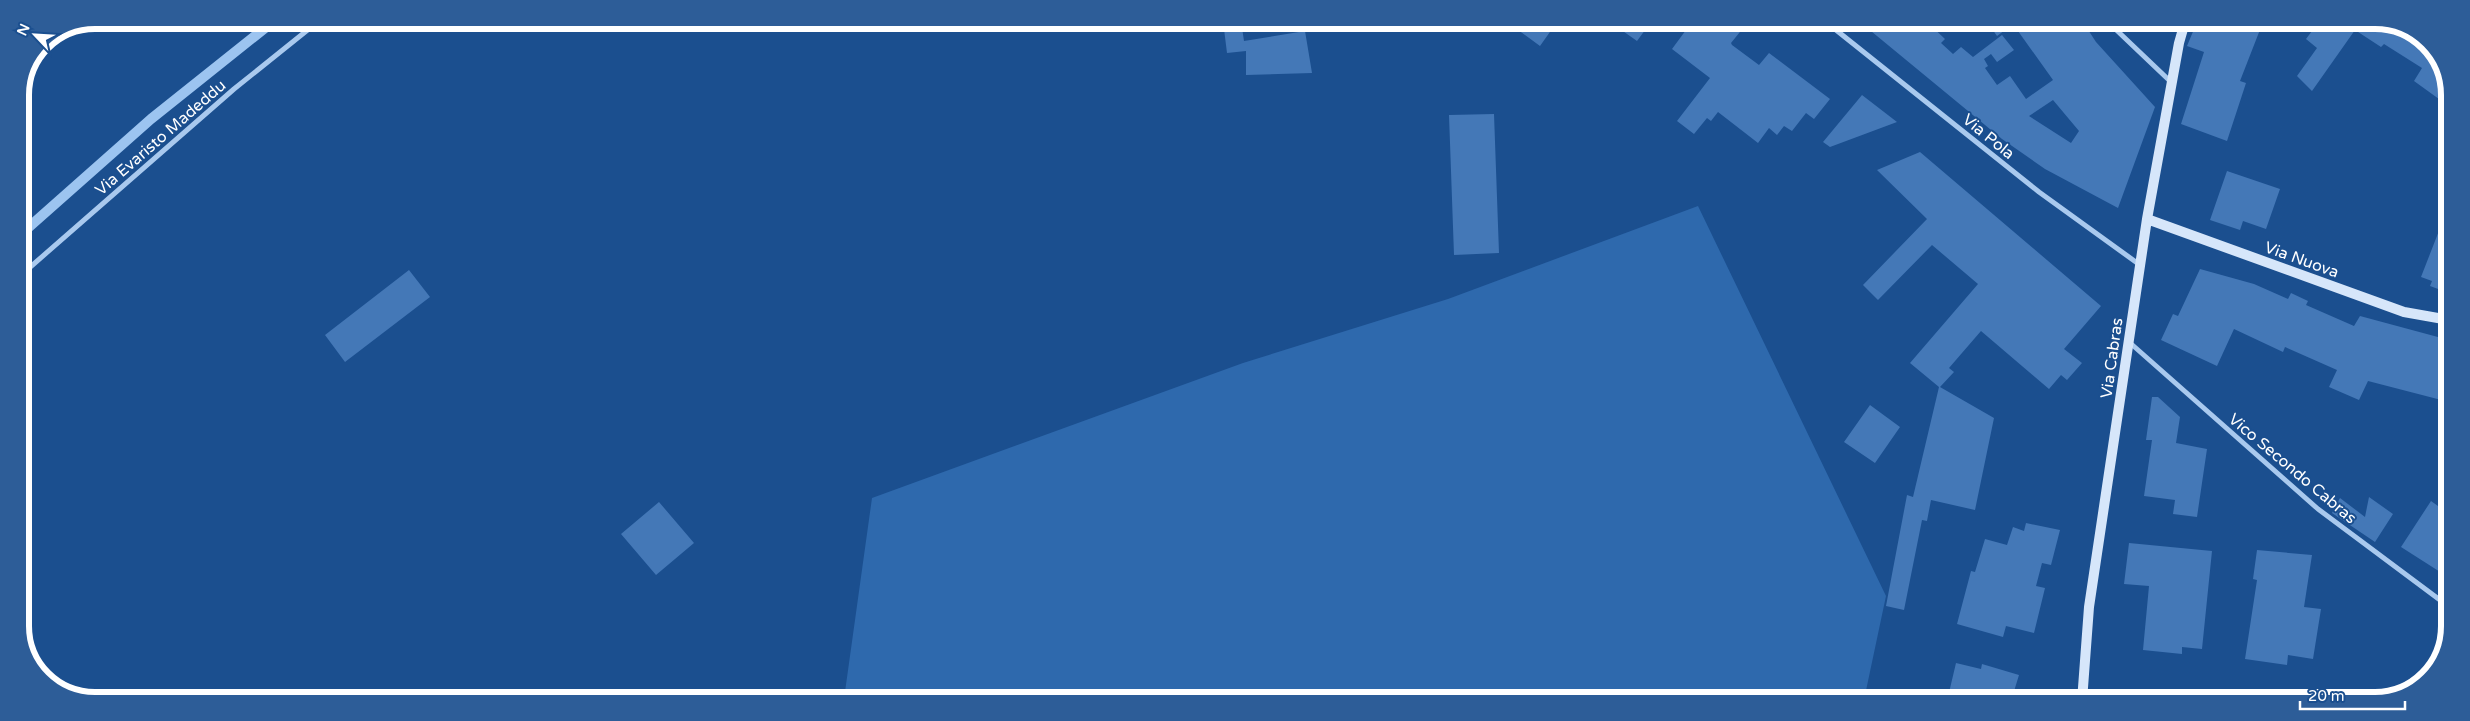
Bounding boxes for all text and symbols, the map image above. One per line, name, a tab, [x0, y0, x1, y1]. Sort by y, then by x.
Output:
north arrow	[10, 10, 60, 60]
text: N	[14, 21, 34, 38]
street label: Via Evaristo Madeddu	[91, 76, 230, 200]
street label: Via Pola	[1958, 110, 2018, 164]
street label: Via Nuova	[2262, 237, 2341, 283]
street label: Via Cabras	[2096, 317, 2128, 400]
street label: Vico Secondo Cabras	[2224, 409, 2360, 528]
scale bar	[2300, 678, 2405, 710]
text: 20 m	[2308, 687, 2345, 705]

